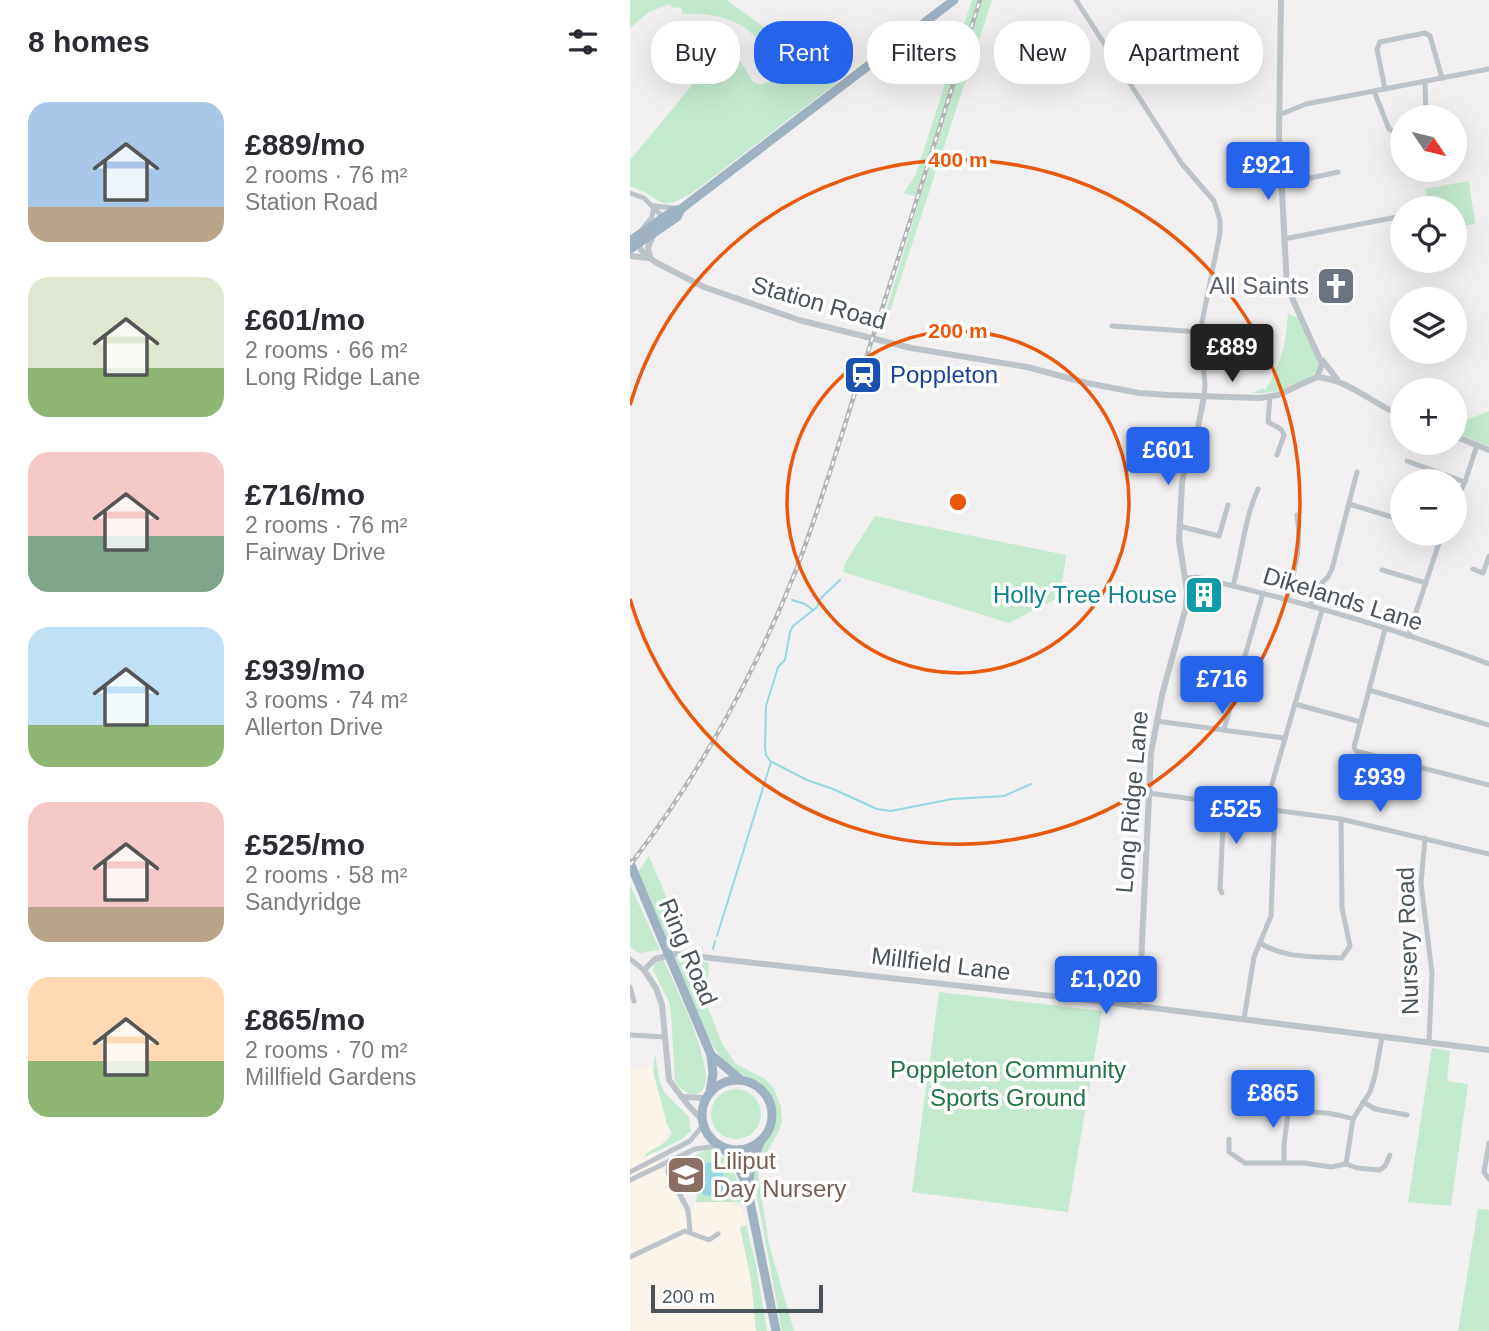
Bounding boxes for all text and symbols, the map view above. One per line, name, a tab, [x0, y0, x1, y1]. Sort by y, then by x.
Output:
chip: Buy	[651, 21, 740, 84]
chip: Rent	[754, 21, 853, 84]
chip: Filters	[867, 21, 980, 84]
chip: New	[994, 21, 1090, 84]
chip: Apartment	[1104, 21, 1263, 84]
icon: filters	[564, 23, 602, 61]
text: 8 homes	[28, 25, 150, 58]
north arrow	[1390, 105, 1466, 182]
map controls	[1390, 105, 1467, 546]
text: £889/mo	[245, 128, 365, 161]
icon: home	[84, 130, 168, 214]
pin: £921	[1227, 142, 1309, 202]
text: 400 m	[928, 148, 988, 171]
text: £921	[1242, 152, 1294, 178]
text: 2 rooms · 76 m²	[245, 162, 407, 188]
text: Station Road	[245, 189, 378, 215]
button: locate	[1390, 196, 1467, 273]
church icon: All Saints	[1315, 265, 1357, 307]
street label: Station Road	[749, 270, 890, 335]
place label: All Saints	[1209, 272, 1309, 299]
button: layers	[1390, 287, 1467, 364]
text: £601/mo	[245, 303, 365, 336]
icon: home	[84, 305, 168, 389]
text: 200 m	[928, 319, 988, 342]
pin: £889	[1191, 324, 1273, 384]
text: £889	[1206, 334, 1258, 360]
text: 2 rooms · 66 m²	[245, 337, 407, 363]
station icon: Poppleton	[842, 354, 884, 396]
place label: Poppleton	[890, 361, 998, 388]
text: Long Ridge Lane	[245, 364, 420, 390]
button: +	[1390, 378, 1467, 455]
pin: £601	[1127, 428, 1209, 487]
text: £601	[1142, 437, 1194, 463]
button: −	[1390, 469, 1467, 546]
text: £716/mo	[245, 478, 365, 511]
icon: home	[84, 480, 168, 564]
centre of rings	[946, 490, 970, 514]
text: 2 rooms · 76 m²	[245, 512, 407, 538]
text: Fairway Drive	[245, 539, 386, 565]
street label: Dikelands Lane	[1260, 561, 1426, 636]
building icon: Holly Tree House	[1183, 574, 1225, 616]
place label: Holly Tree House	[993, 581, 1177, 608]
text: £939/mo	[245, 653, 365, 686]
icon: home	[84, 655, 168, 739]
pin: £716	[1181, 656, 1263, 716]
text: £716	[1196, 666, 1248, 692]
text: 3 rooms · 74 m²	[245, 687, 407, 713]
street label: Long Ridge Lane	[1110, 710, 1153, 894]
text: Allerton Drive	[245, 714, 383, 740]
pin: £939	[1339, 754, 1421, 814]
text: £939	[1354, 764, 1406, 790]
pin: £525	[1195, 786, 1277, 846]
text: £525	[1210, 796, 1262, 822]
text: £525/mo	[245, 828, 365, 861]
icon: home	[84, 830, 168, 914]
text: 2 rooms · 58 m²	[245, 862, 407, 888]
street label: Nursery Road	[1391, 867, 1424, 1015]
text: Sandyridge	[245, 889, 361, 915]
street label: Ring Road	[654, 894, 723, 1009]
street label: Millfield Lane	[870, 942, 1012, 985]
pin: £1,020	[1049, 956, 1163, 1016]
text: £1,020	[1071, 966, 1141, 992]
text: £865/mo	[245, 1003, 365, 1036]
icon: home	[84, 1005, 168, 1089]
text: 2 rooms · 70 m²	[245, 1037, 407, 1063]
park label: Poppleton Community Sports Ground	[890, 1056, 1126, 1111]
text: Millfield Gardens	[245, 1064, 416, 1090]
pin: £865	[1232, 1070, 1314, 1130]
text: £865	[1247, 1080, 1299, 1106]
place label: Liliput Day Nursery	[713, 1147, 846, 1202]
school or university icon: Liliput Day Nursery	[665, 1154, 707, 1196]
scale bar	[651, 1282, 822, 1314]
text: 200 m	[662, 1286, 715, 1307]

